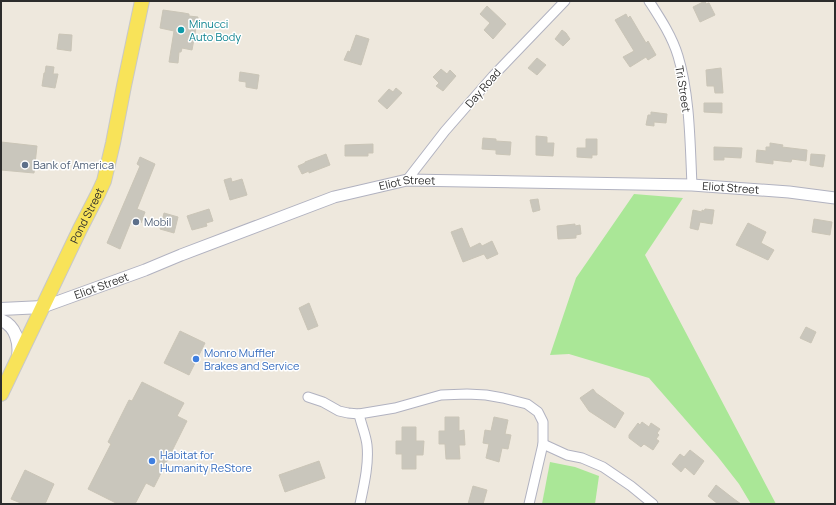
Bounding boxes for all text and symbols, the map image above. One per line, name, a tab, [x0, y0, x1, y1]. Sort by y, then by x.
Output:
place label: Minucci Auto Body	[189, 16, 241, 44]
marker: Minucci Auto Body	[176, 25, 186, 35]
street label: Day Road	[461, 65, 504, 110]
street label: Tri Street	[672, 65, 695, 113]
place label: Bank of America	[33, 157, 114, 172]
marker: Bank of America	[20, 160, 30, 170]
street label: Eliot Street	[377, 172, 436, 193]
street label: Eliot Street	[702, 178, 760, 197]
street label: Pond Street	[66, 185, 107, 246]
place label: Mobil	[144, 214, 171, 229]
marker: Mobil	[131, 217, 141, 227]
street label: Eliot Street	[72, 269, 130, 302]
place label: Monro Muffler Brakes and Service	[204, 345, 300, 373]
marker: Monro Muffler Brakes and Service	[191, 354, 201, 364]
place label: Habitat for Humanity ReStore	[160, 447, 253, 475]
marker: Habitat for Humanity ReStore	[147, 456, 157, 466]

